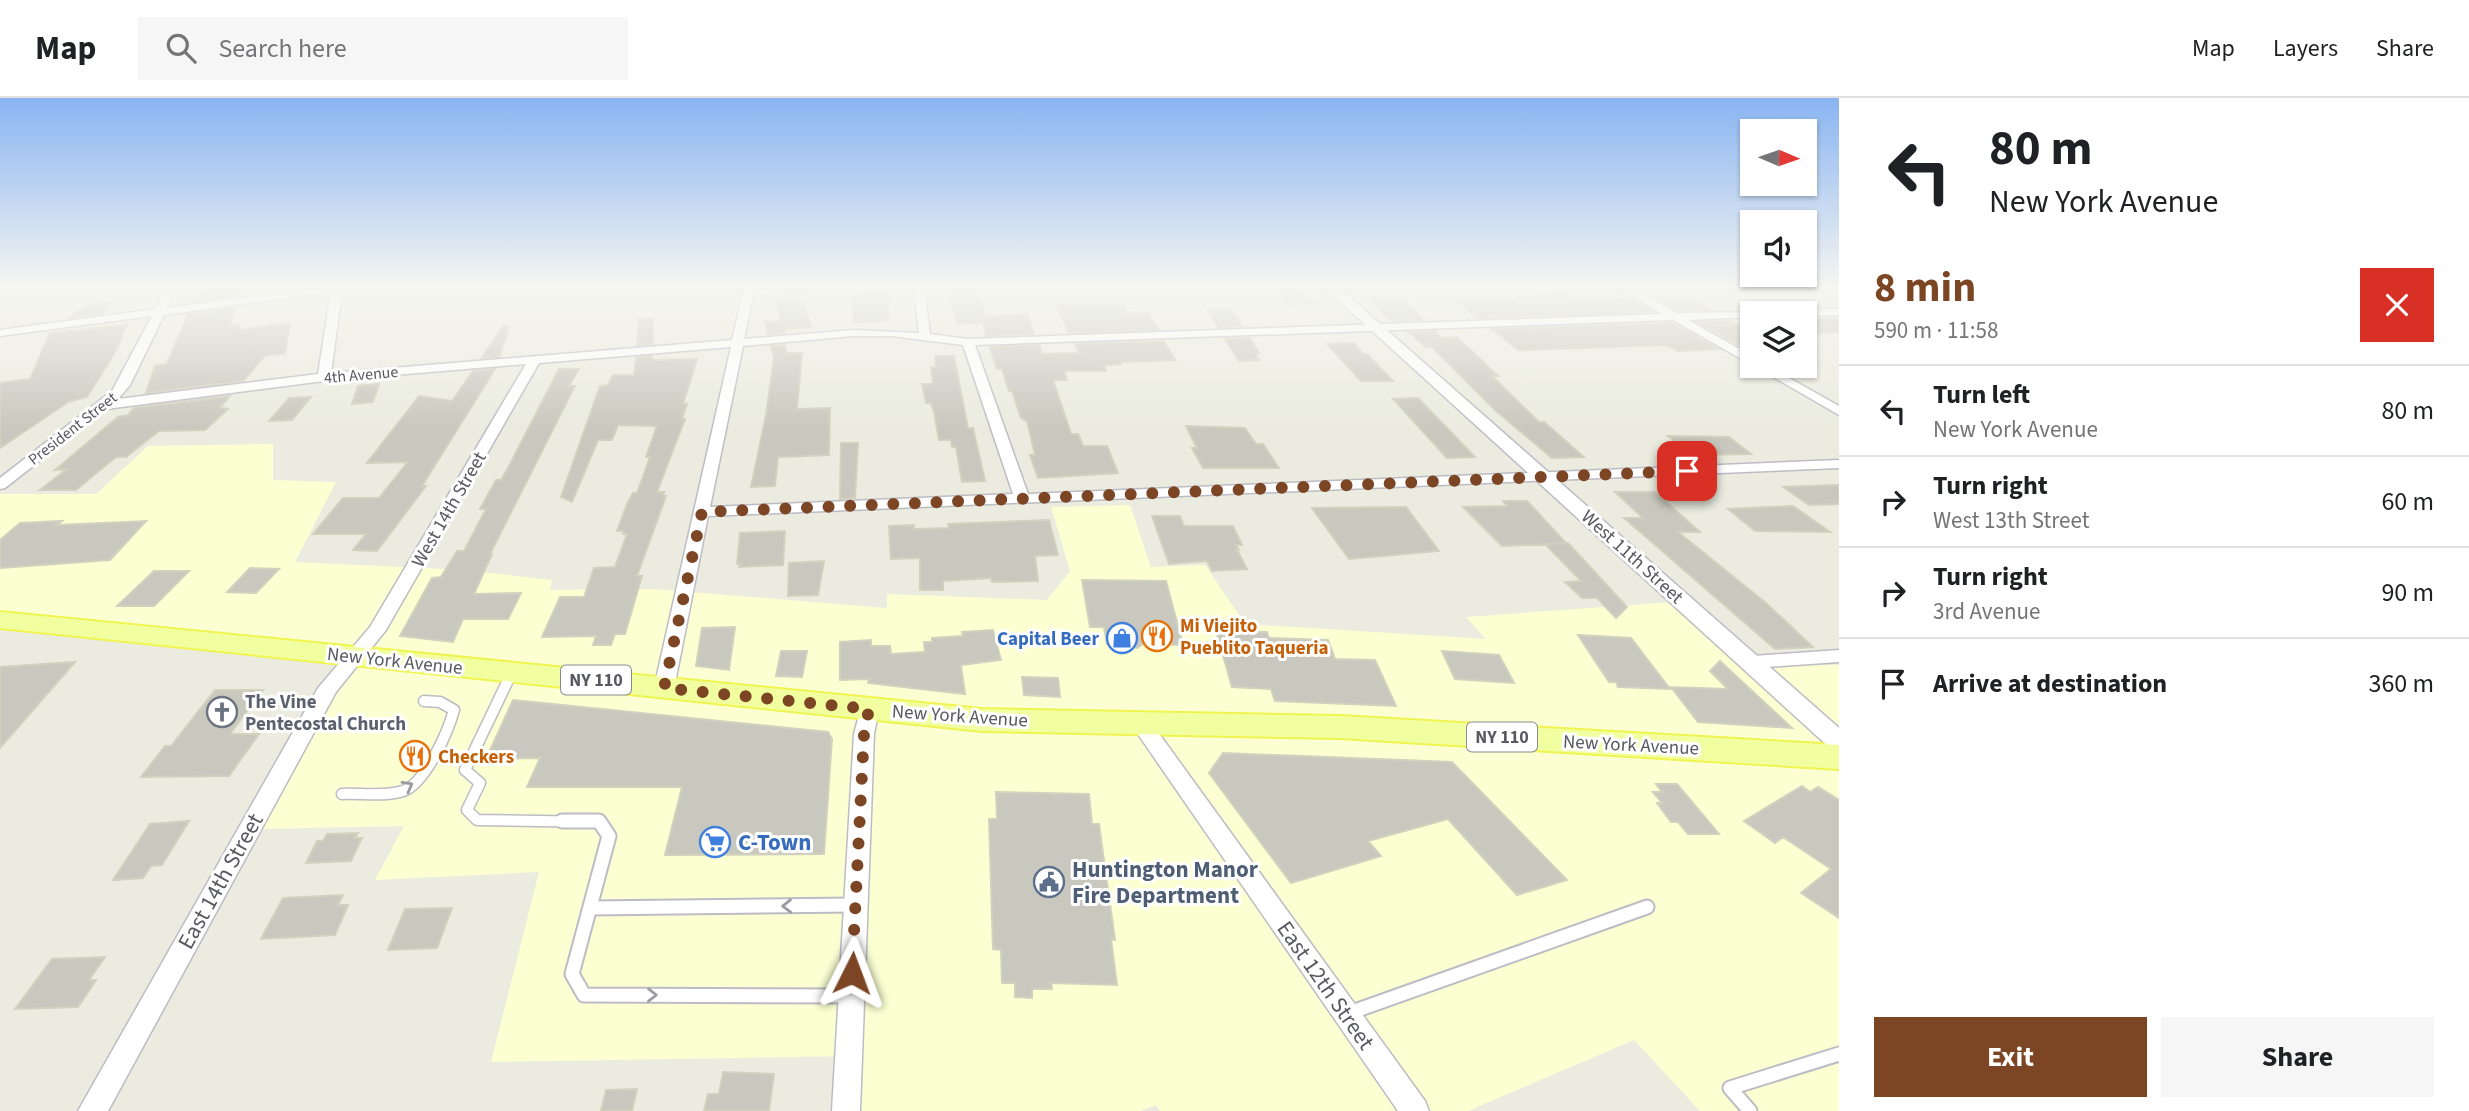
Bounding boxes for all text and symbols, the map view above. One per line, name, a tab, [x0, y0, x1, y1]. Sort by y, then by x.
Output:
search box	[138, 17, 628, 80]
text: Map	[35, 25, 96, 72]
icon: search	[162, 29, 200, 67]
text: Search here	[218, 30, 347, 67]
text: Map	[2192, 31, 2235, 66]
text: Layers	[2273, 31, 2338, 66]
text: Share	[2376, 31, 2434, 66]
text: 80 m	[1989, 114, 2093, 184]
north arrow	[1740, 119, 1816, 196]
map controls	[1740, 119, 1817, 378]
icon: left	[1874, 126, 1965, 217]
text: New York Avenue	[1989, 179, 2218, 225]
button: sound	[1740, 210, 1817, 287]
text: 8 min	[1874, 258, 1976, 318]
button: close	[2360, 268, 2434, 342]
button: layers	[1740, 301, 1817, 378]
text: 590 m · 11:58	[1874, 314, 1998, 347]
street label: 4th Avenue	[323, 361, 399, 389]
text: Turn left	[1933, 376, 2030, 413]
street label: President Street	[24, 387, 122, 470]
icon: left	[1874, 392, 1912, 430]
text: 80 m	[2381, 392, 2434, 429]
text: New York Avenue	[1933, 413, 2098, 446]
pin	[1657, 441, 1717, 501]
street label: West 14th Street	[405, 447, 494, 572]
icon: arrive	[1668, 452, 1706, 490]
text: Turn right	[1933, 467, 2048, 504]
icon: right	[1874, 483, 1912, 521]
text: 60 m	[2381, 483, 2434, 520]
street label: West 11th Street	[1575, 504, 1689, 611]
text: West 13th Street	[1933, 504, 2089, 537]
text: Turn right	[1933, 558, 2048, 595]
icon: right	[1874, 574, 1912, 612]
text: 90 m	[2381, 574, 2434, 611]
text: 3rd Avenue	[1933, 595, 2040, 628]
place label: Mi Viejito Pueblito Taqueria	[1180, 613, 1329, 662]
restaurant icon: Mi Viejito Pueblito Taqueria	[1140, 619, 1174, 653]
shop icon: Capital Beer	[1105, 621, 1139, 655]
place label: Capital Beer	[997, 626, 1099, 653]
street label: New York Avenue	[326, 641, 464, 682]
icon: arrive	[1874, 665, 1912, 703]
text: Arrive at destination	[1933, 665, 2167, 702]
text: 360 m	[2368, 665, 2434, 702]
road number: NY 110	[561, 666, 631, 694]
place label: The Vine Pentecostal Church	[245, 689, 406, 738]
church icon: The Vine Pentecostal Church	[205, 695, 239, 729]
street label: New York Avenue	[891, 698, 1029, 735]
road number: NY 110	[1467, 722, 1537, 752]
street label: New York Avenue	[1562, 728, 1700, 763]
restaurant icon: Checkers	[398, 739, 432, 773]
place label: Checkers	[438, 744, 514, 771]
one-way arrow	[401, 781, 414, 795]
street label: East 14th Street	[169, 807, 271, 955]
supermarket icon: C-Town	[698, 825, 732, 859]
place label: C-Town	[738, 826, 812, 859]
place label: Huntington Manor Fire Department	[1072, 853, 1259, 912]
public building icon: Huntington Manor Fire Department	[1032, 865, 1066, 899]
one-way arrow	[781, 898, 792, 914]
street label: East 12th Street	[1269, 914, 1382, 1057]
position arrow	[815, 936, 889, 1010]
one-way arrow	[647, 987, 658, 1003]
button: Exit	[1874, 1017, 2147, 1097]
button: Share	[2161, 1017, 2434, 1097]

